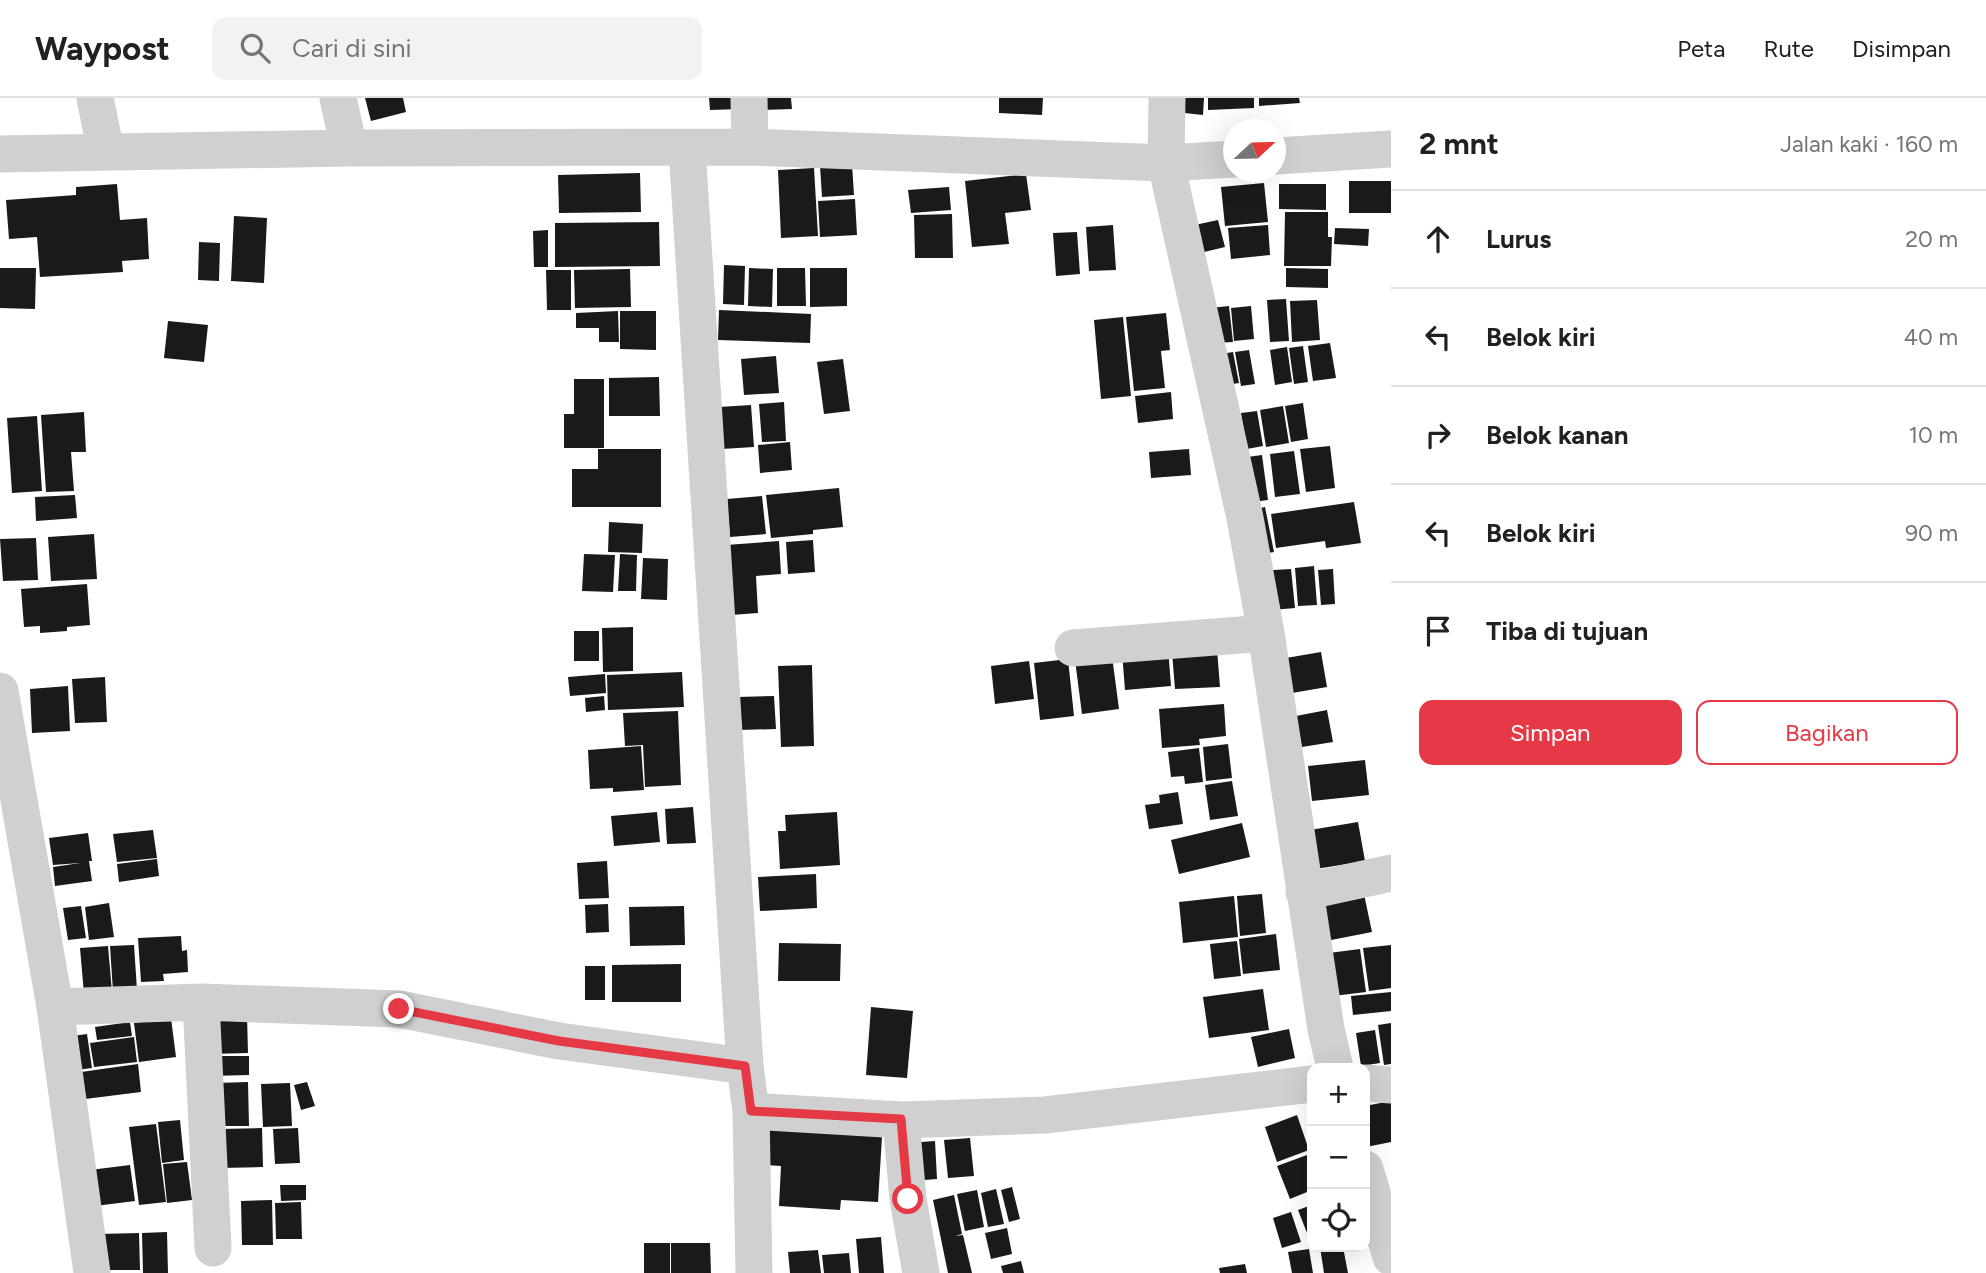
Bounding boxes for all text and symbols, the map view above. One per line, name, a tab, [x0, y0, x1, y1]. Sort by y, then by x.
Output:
search box	[212, 17, 702, 80]
text: Waypost	[35, 29, 170, 68]
icon: search	[236, 29, 274, 67]
text: Cari di sini	[292, 32, 412, 64]
text: Peta	[1677, 34, 1725, 63]
text: Rute	[1763, 34, 1814, 63]
text: Disimpan	[1852, 34, 1951, 63]
north arrow	[1223, 119, 1286, 182]
text: 2 mnt	[1419, 125, 1499, 162]
text: Jalan kaki · 160 m	[1780, 130, 1958, 158]
icon: ahead	[1419, 220, 1457, 258]
text: Lurus	[1486, 223, 1551, 255]
text: 20 m	[1905, 225, 1958, 253]
icon: left	[1419, 318, 1457, 356]
text: Belok kiri	[1486, 321, 1595, 353]
text: 40 m	[1904, 323, 1958, 351]
icon: right	[1419, 416, 1457, 454]
text: Belok kanan	[1486, 419, 1629, 451]
text: 10 m	[1909, 421, 1958, 449]
icon: left	[1419, 514, 1457, 552]
text: Belok kiri	[1486, 517, 1595, 549]
text: 90 m	[1905, 519, 1958, 547]
icon: arrive	[1419, 612, 1457, 650]
text: Tiba di tujuan	[1486, 615, 1648, 647]
button: Simpan	[1419, 700, 1682, 765]
button: Bagikan	[1696, 700, 1958, 765]
route end	[383, 993, 414, 1024]
map controls	[1307, 1063, 1370, 1252]
button: +	[1307, 1063, 1370, 1126]
button: −	[1307, 1126, 1370, 1189]
route start	[892, 1183, 923, 1214]
button: locate	[1307, 1189, 1370, 1252]

